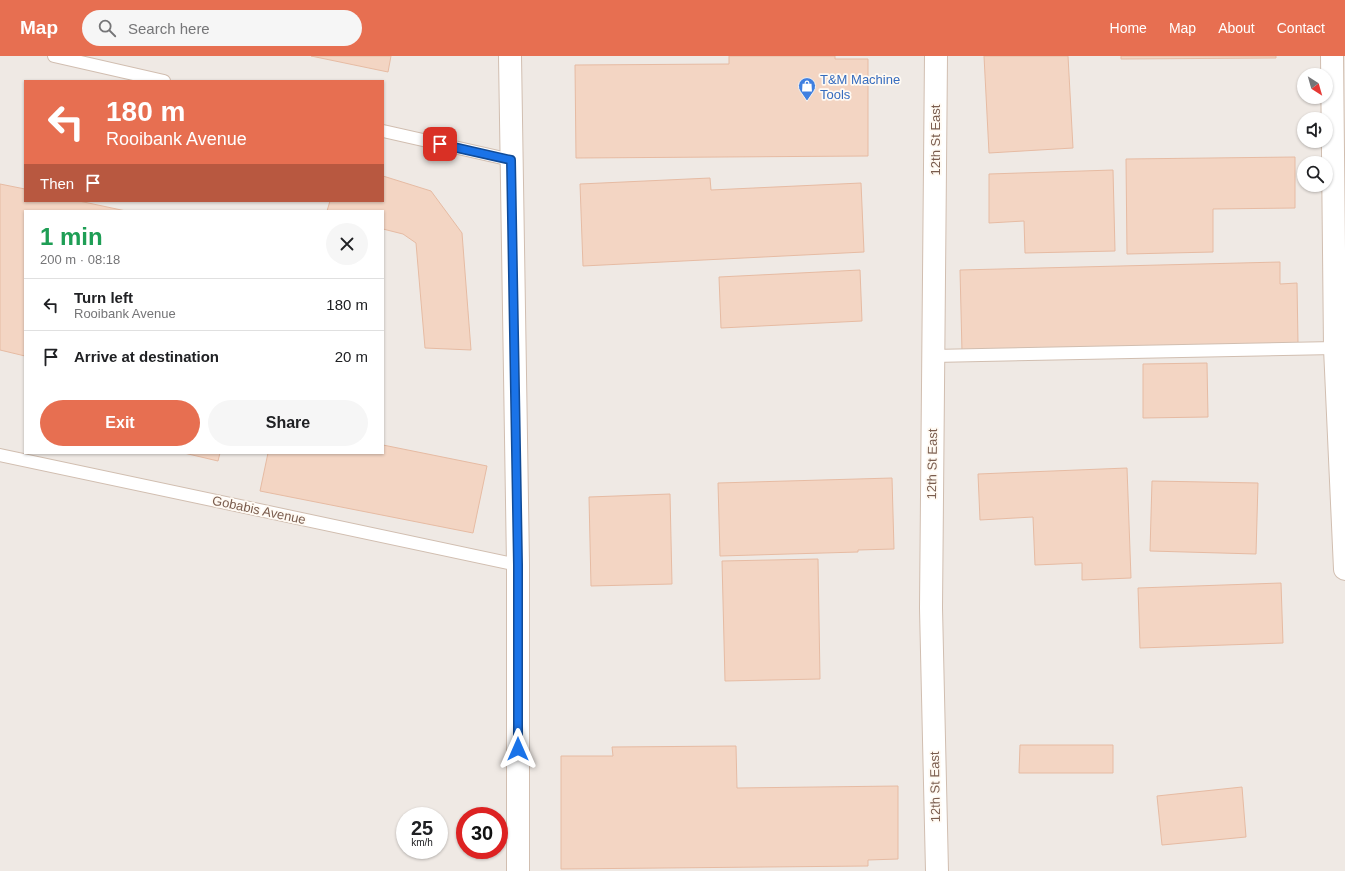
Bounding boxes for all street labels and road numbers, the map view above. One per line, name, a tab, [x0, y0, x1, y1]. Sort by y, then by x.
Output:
street label: 12th St East	[928, 104, 943, 175]
street label: 12th St East	[924, 428, 940, 500]
street label: Gobabis Avenue	[211, 493, 307, 527]
street label: 12th St East	[927, 751, 943, 823]

